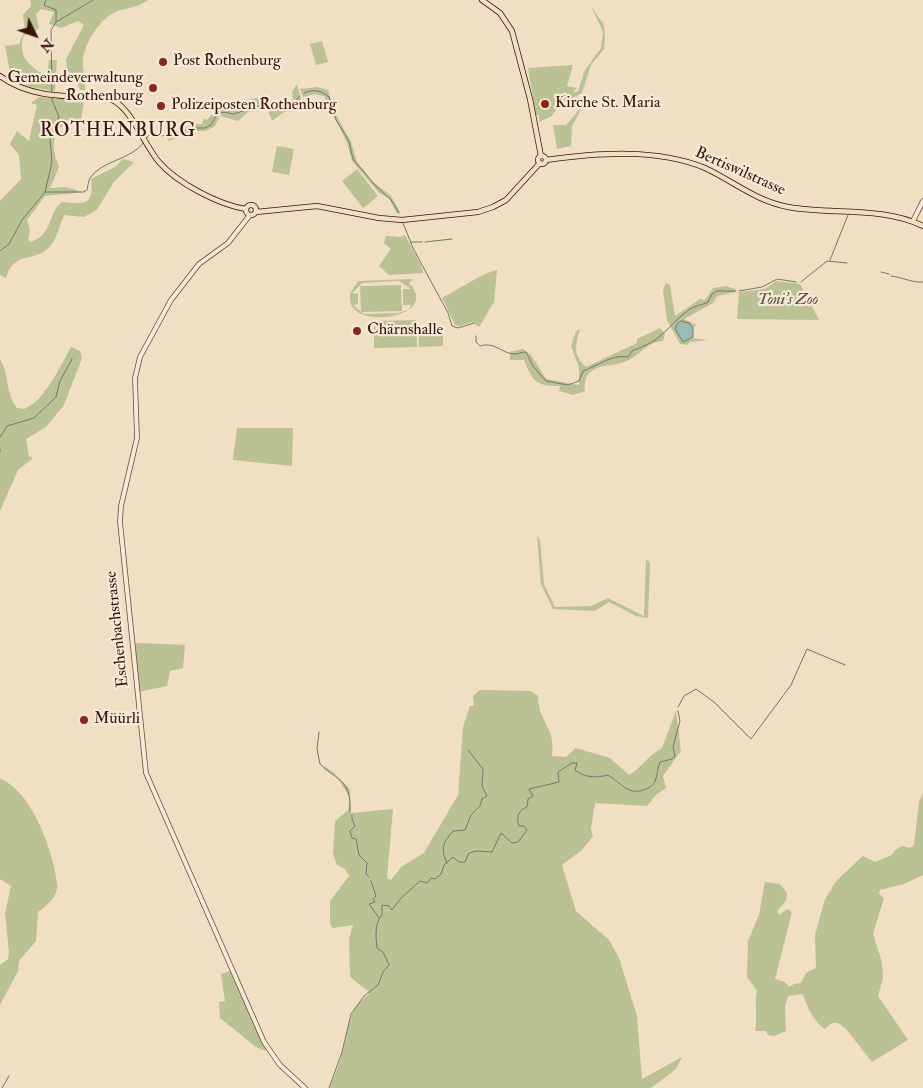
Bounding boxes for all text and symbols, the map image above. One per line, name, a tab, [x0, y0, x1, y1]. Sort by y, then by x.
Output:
north arrow	[10, 10, 60, 60]
text: N	[36, 35, 57, 56]
place label: Post Rothenburg	[173, 52, 281, 72]
marker: Post Rothenburg	[157, 56, 169, 68]
place label: Gemeindeverwaltung Rothenburg	[7, 69, 143, 107]
marker: Gemeindeverwaltung Rothenburg	[147, 82, 159, 94]
place label: Kirche St. Maria	[555, 94, 661, 114]
place label: Polizeiposten Rothenburg	[171, 96, 337, 116]
marker: Kirche St. Maria	[539, 98, 551, 110]
marker: Polizeiposten Rothenburg	[155, 100, 167, 112]
district label: ROTHENBURG	[39, 121, 197, 143]
street label: Bertiswilstrasse	[692, 143, 788, 201]
park label: Toni's Zoo	[758, 291, 818, 311]
place label: Chärnshalle	[367, 321, 443, 341]
marker: Chärnshalle	[351, 325, 363, 337]
street label: Eschenbachstrasse	[102, 570, 134, 688]
place label: Müürli	[94, 710, 140, 730]
marker: Müürli	[78, 714, 90, 726]

